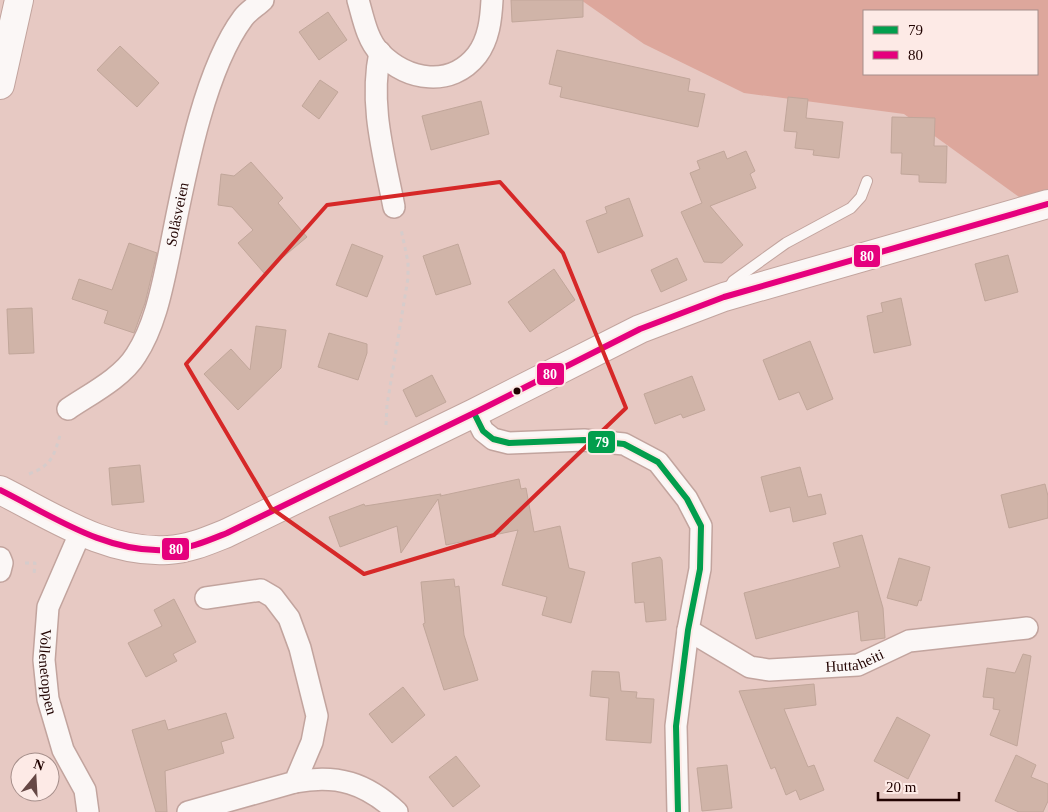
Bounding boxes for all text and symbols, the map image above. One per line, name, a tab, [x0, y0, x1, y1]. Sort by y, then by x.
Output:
legend	[863, 10, 1038, 75]
text: 79	[908, 22, 923, 38]
text: 80	[908, 47, 923, 63]
street label: Solåsveien	[163, 180, 192, 248]
line badge: 80	[853, 244, 881, 268]
text: 80	[860, 249, 874, 264]
line badge: 80	[536, 362, 565, 386]
text: 80	[543, 367, 557, 382]
unlabelled marker	[512, 386, 522, 396]
line badge: 79	[587, 430, 616, 454]
text: 79	[595, 435, 609, 450]
line badge: 80	[161, 537, 190, 561]
text: 80	[169, 542, 183, 557]
street label: Vollenetoppen	[36, 628, 60, 717]
street label: Huttaheiti	[825, 646, 886, 675]
north arrow	[10, 752, 60, 802]
text: N	[32, 756, 46, 774]
scale bar	[878, 770, 959, 802]
text: 20 m	[886, 779, 917, 795]

